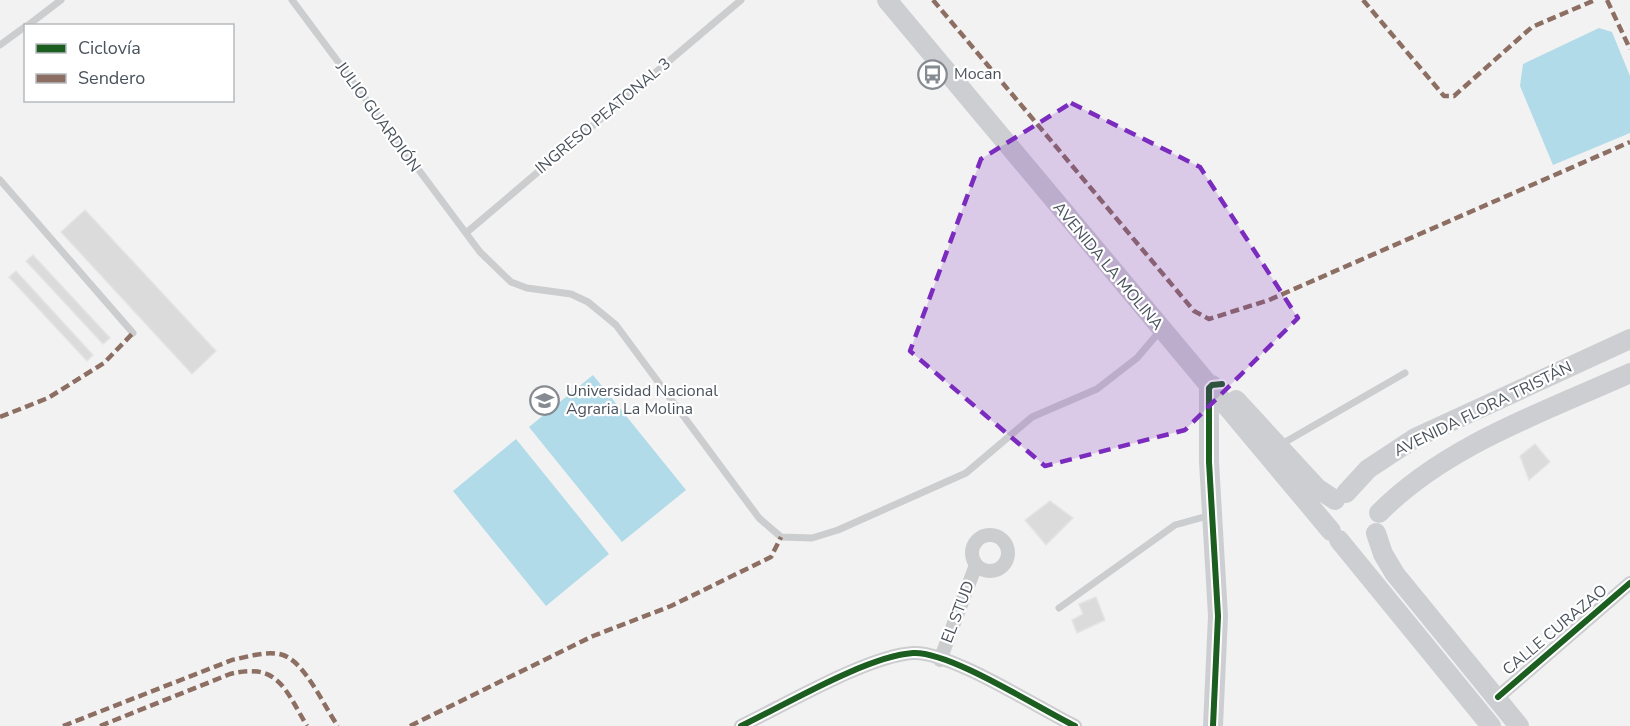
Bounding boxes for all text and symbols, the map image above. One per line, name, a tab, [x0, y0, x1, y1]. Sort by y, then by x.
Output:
legend	[24, 24, 234, 102]
text: Ciclovía	[78, 36, 141, 60]
street label: INGRESO PEATONAL 3	[531, 53, 675, 179]
street label: JULIO GUARDIÓN	[330, 56, 426, 177]
bus stop icon: Mocan	[917, 58, 949, 90]
place label: Mocan	[954, 63, 1002, 85]
text: Sendero	[78, 66, 145, 90]
street label: AVENIDA LA MOLINA	[1048, 197, 1168, 335]
street label: AVENIDA FLORA TRISTÁN	[1390, 356, 1576, 462]
place label: Universidad Nacional Agraria La Molina	[566, 380, 718, 420]
school or university icon: Universidad Nacional Agraria La Molina	[529, 384, 561, 416]
street label: EL STUD	[936, 578, 980, 646]
street label: CALLE CURAZAO	[1498, 580, 1612, 680]

